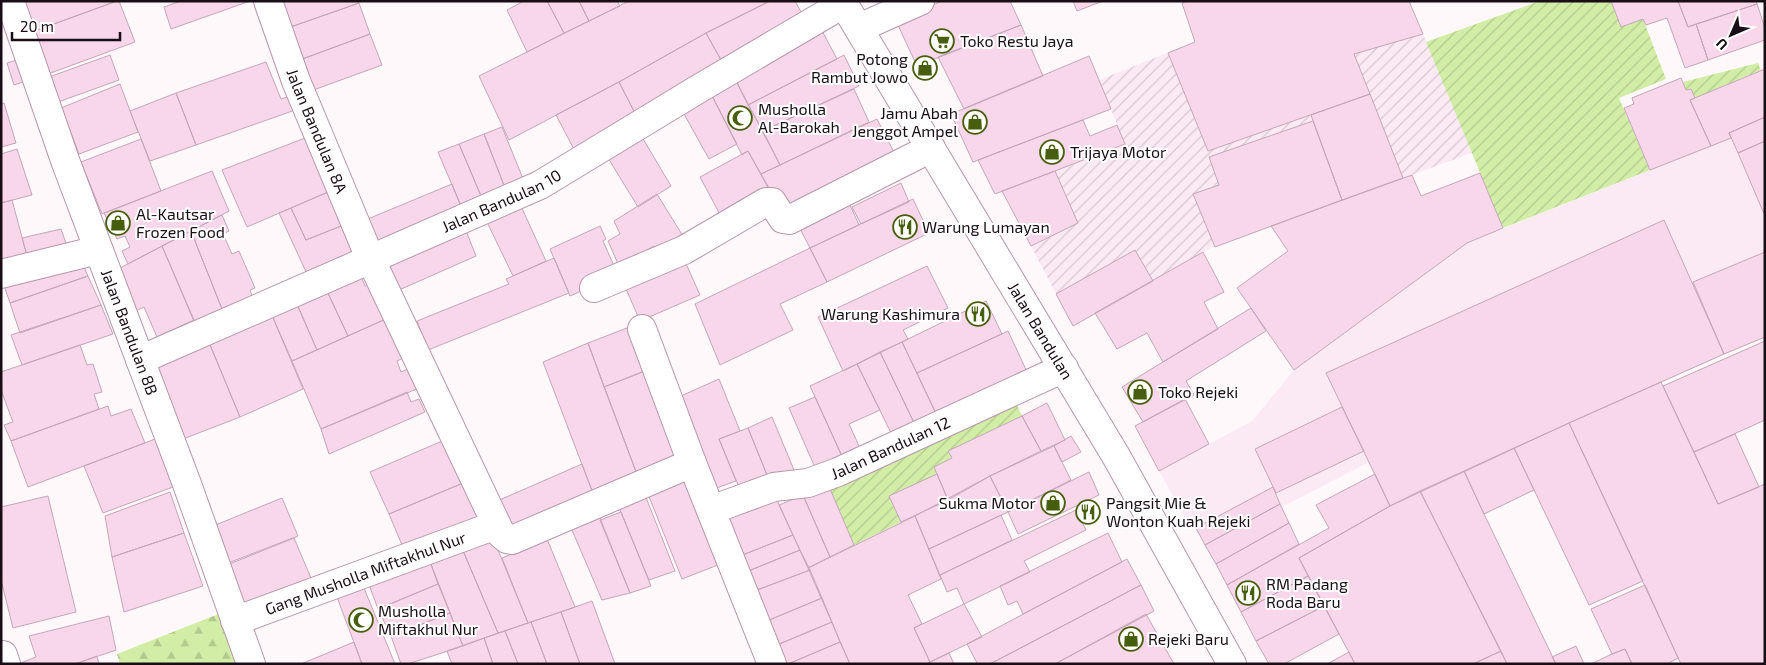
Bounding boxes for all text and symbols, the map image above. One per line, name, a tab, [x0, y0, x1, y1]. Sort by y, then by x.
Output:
scale bar	[12, 10, 120, 42]
north arrow	[1706, 10, 1756, 60]
text: 20 m	[20, 17, 54, 35]
supermarket icon: Toko Restu Jaya	[929, 28, 955, 54]
place label: Toko Restu Jaya	[960, 31, 1074, 50]
text: U	[1712, 35, 1731, 54]
place label: Potong Rambut Jowo	[811, 49, 908, 86]
shop icon: Potong Rambut Jowo	[912, 55, 938, 81]
street label: Jalan Bandulan 8A	[283, 66, 352, 196]
place label: Musholla Al-Barokah	[758, 99, 840, 136]
place label: Jamu Abah Jenggot Ampel	[852, 103, 958, 140]
mosque icon: Musholla Al-Barokah	[727, 105, 753, 131]
shop icon: Jamu Abah Jenggot Ampel	[962, 109, 988, 135]
shop icon: Trijaya Motor	[1039, 139, 1065, 165]
place label: Trijaya Motor	[1070, 142, 1167, 162]
street label: Jalan Bandulan 10	[439, 164, 564, 236]
place label: Al-Kautsar Frozen Food	[136, 204, 225, 241]
shop icon: Al-Kautsar Frozen Food	[105, 210, 131, 236]
restaurant icon: Warung Lumayan	[892, 214, 918, 240]
place label: Warung Lumayan	[922, 217, 1050, 236]
street label: Jalan Bandulan 8B	[98, 266, 163, 397]
street label: Jalan Bandulan	[1005, 279, 1078, 383]
restaurant icon: Warung Kashimura	[965, 301, 991, 327]
place label: Warung Kashimura	[821, 304, 960, 323]
shop icon: Toko Rejeki	[1127, 379, 1153, 405]
place label: Toko Rejeki	[1158, 382, 1238, 402]
street label: Jalan Bandulan 12	[828, 412, 953, 483]
shop icon: Sukma Motor	[1040, 490, 1066, 516]
place label: Sukma Motor	[939, 493, 1037, 512]
place label: Pangsit Mie & Wonton Kuah Rejeki	[1106, 493, 1251, 531]
restaurant icon: Pangsit Mie & Wonton Kuah Rejeki	[1075, 499, 1101, 525]
street label: Gang Musholla Miftakhul Nur	[263, 528, 469, 618]
place label: RM Padang Roda Baru	[1266, 574, 1348, 611]
restaurant icon: RM Padang Roda Baru	[1235, 580, 1261, 606]
place label: Musholla Miftakhul Nur	[378, 601, 479, 639]
mosque icon: Musholla Miftakhul Nur	[348, 607, 374, 633]
shop icon: Rejeki Baru	[1118, 626, 1144, 652]
place label: Rejeki Baru	[1148, 629, 1229, 649]

